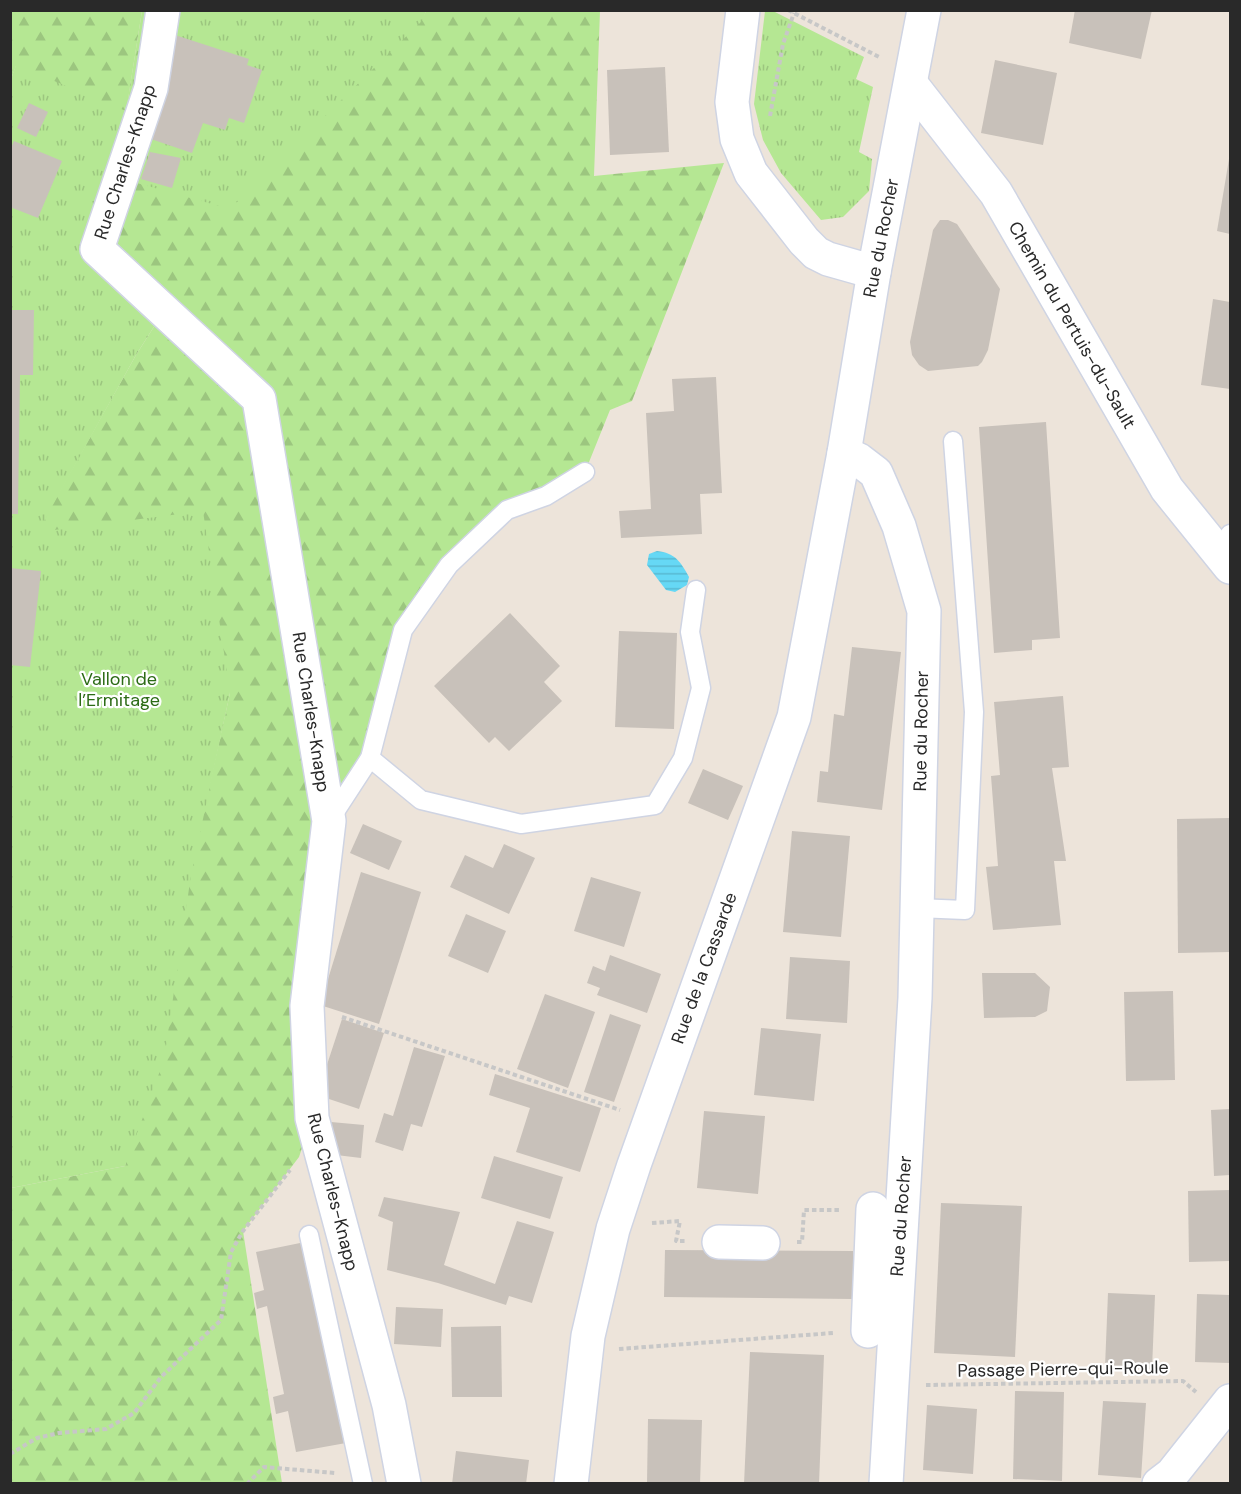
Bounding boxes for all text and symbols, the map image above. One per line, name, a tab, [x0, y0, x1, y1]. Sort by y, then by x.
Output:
street label: Rue Charles-Knapp	[89, 81, 161, 243]
street label: Rue du Rocher	[858, 176, 904, 300]
street label: Chemin du Pertuis-du-Sault	[1003, 217, 1141, 433]
street label: Rue Charles-Knapp	[286, 630, 336, 794]
park label: Vallon de l’Ermitage	[78, 667, 160, 712]
street label: Rue du Rocher	[908, 670, 934, 792]
street label: Rue de la Cassarde	[665, 889, 743, 1047]
street label: Rue Charles-Knapp	[302, 1111, 364, 1273]
street label: Rue du Rocher	[885, 1155, 917, 1277]
street label: Passage Pierre-qui-Roule	[957, 1355, 1169, 1383]

